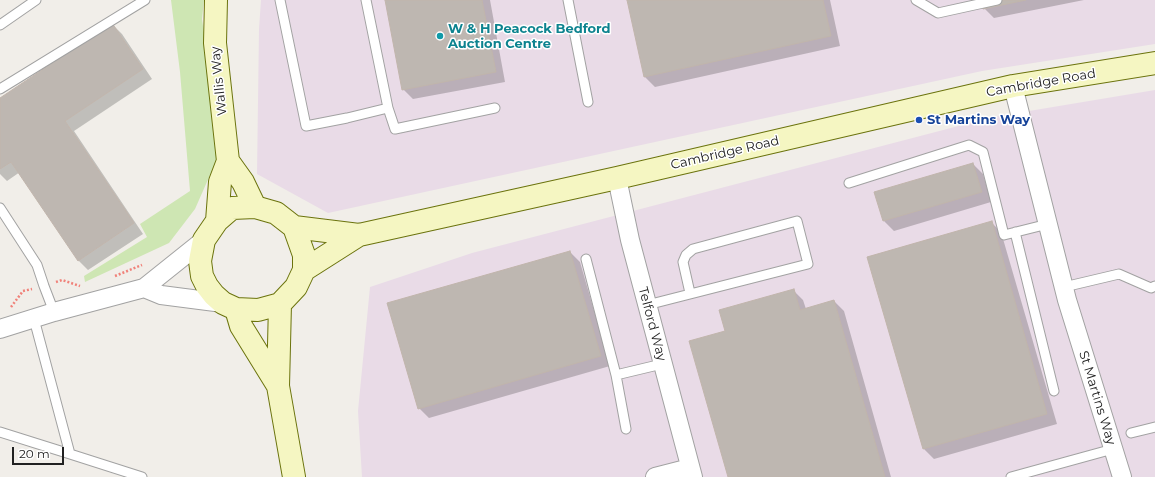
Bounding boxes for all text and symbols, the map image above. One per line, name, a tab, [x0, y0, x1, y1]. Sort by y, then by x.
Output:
place label: W & H Peacock Bedford Auction Centre	[448, 21, 611, 52]
marker: W & H Peacock Bedford Auction Centre	[435, 31, 445, 41]
street label: Wallis Way	[208, 45, 230, 117]
street label: Cambridge Road	[985, 66, 1097, 100]
place label: St Martins Way	[927, 112, 1030, 128]
marker: St Martins Way	[914, 115, 924, 125]
street label: Cambridge Road	[669, 133, 781, 173]
street label: Telford Way	[635, 285, 669, 363]
street label: St Martins Way	[1075, 349, 1119, 447]
scale bar	[14, 439, 66, 465]
text: 20 m	[19, 446, 50, 461]

